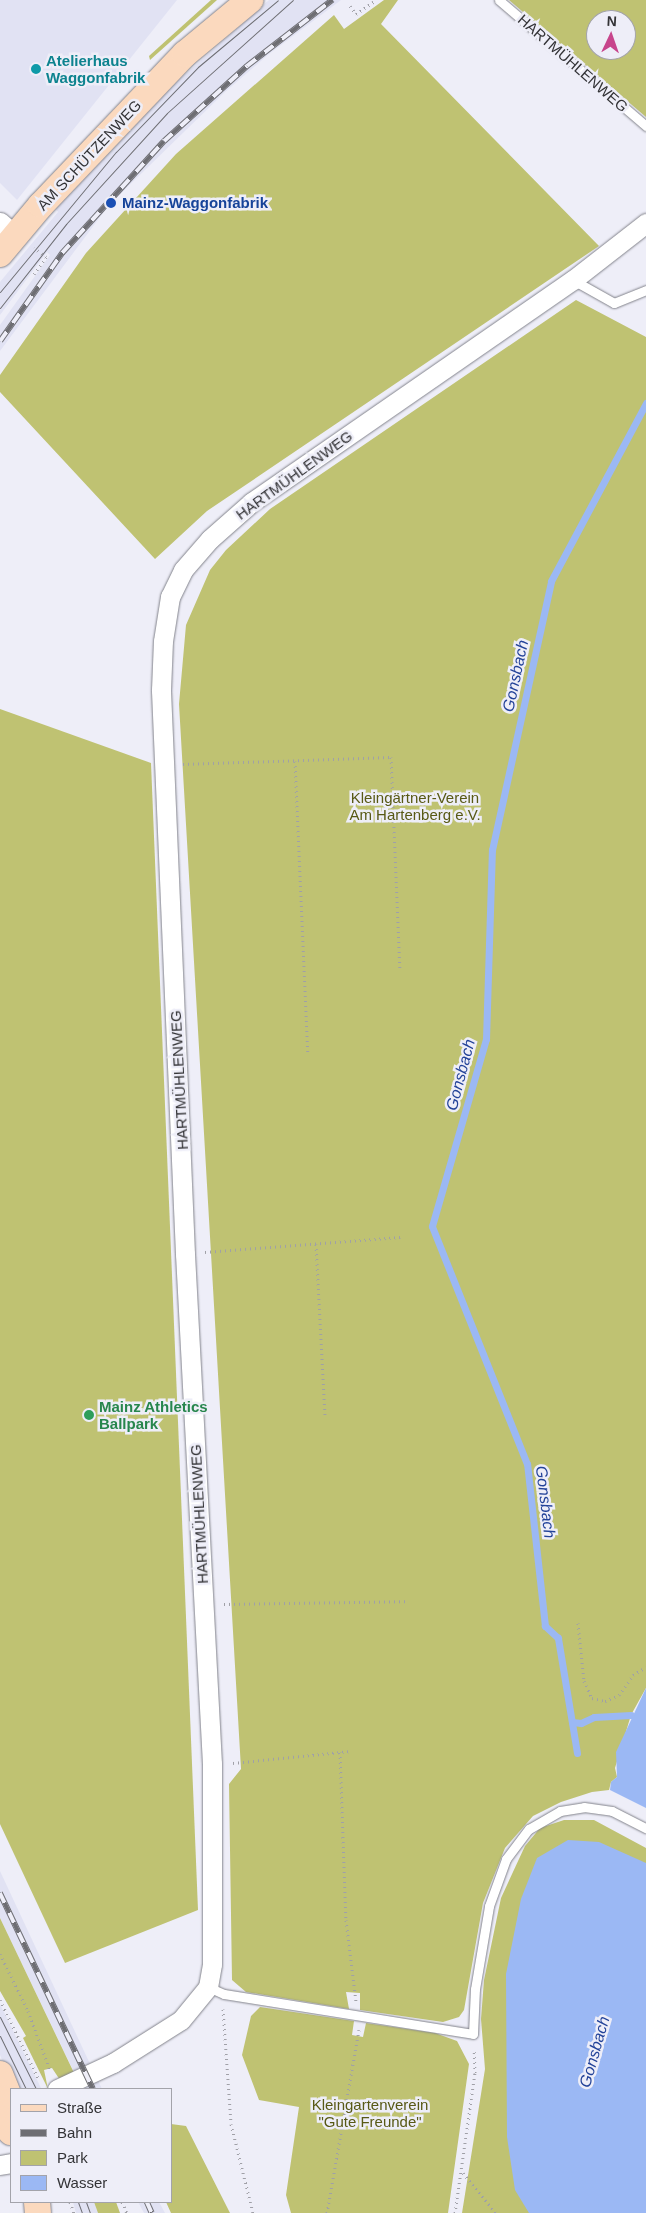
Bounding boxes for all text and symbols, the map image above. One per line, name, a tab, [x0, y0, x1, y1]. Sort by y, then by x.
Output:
street label: HARTMÜHLENWEG	[514, 10, 632, 116]
north arrow	[586, 10, 636, 60]
place label: Atelierhaus Waggonfabrik	[46, 51, 145, 86]
marker: Atelierhaus Waggonfabrik	[30, 63, 42, 75]
street label: AM SCHÜTZENWEG	[33, 96, 145, 214]
place label: Mainz-Waggonfabrik	[122, 194, 268, 212]
marker: Mainz-Waggonfabrik	[104, 196, 118, 210]
street label: HARTMÜHLENWEG	[232, 427, 356, 523]
water label: Gonsbach	[499, 638, 533, 714]
park label: Kleingärtner-Verein Am Hartenberg e.V.	[349, 788, 481, 823]
street label: HARTMÜHLENWEG	[166, 1010, 192, 1150]
water label: Gonsbach	[442, 1037, 480, 1113]
place label: Mainz Athletics Ballpark	[99, 1397, 208, 1432]
marker: Mainz Athletics Ballpark	[83, 1409, 95, 1421]
street label: HARTMÜHLENWEG	[186, 1444, 212, 1584]
water label: Gonsbach	[531, 1465, 559, 1539]
water label: Gonsbach	[576, 2014, 614, 2090]
legend	[10, 2088, 172, 2203]
park label: Kleingartenverein "Gute Freunde"	[312, 2095, 428, 2130]
text: Straße	[57, 2099, 102, 2116]
text: Bahn	[57, 2124, 92, 2141]
text: Park	[57, 2149, 88, 2166]
text: Wasser	[57, 2174, 107, 2191]

